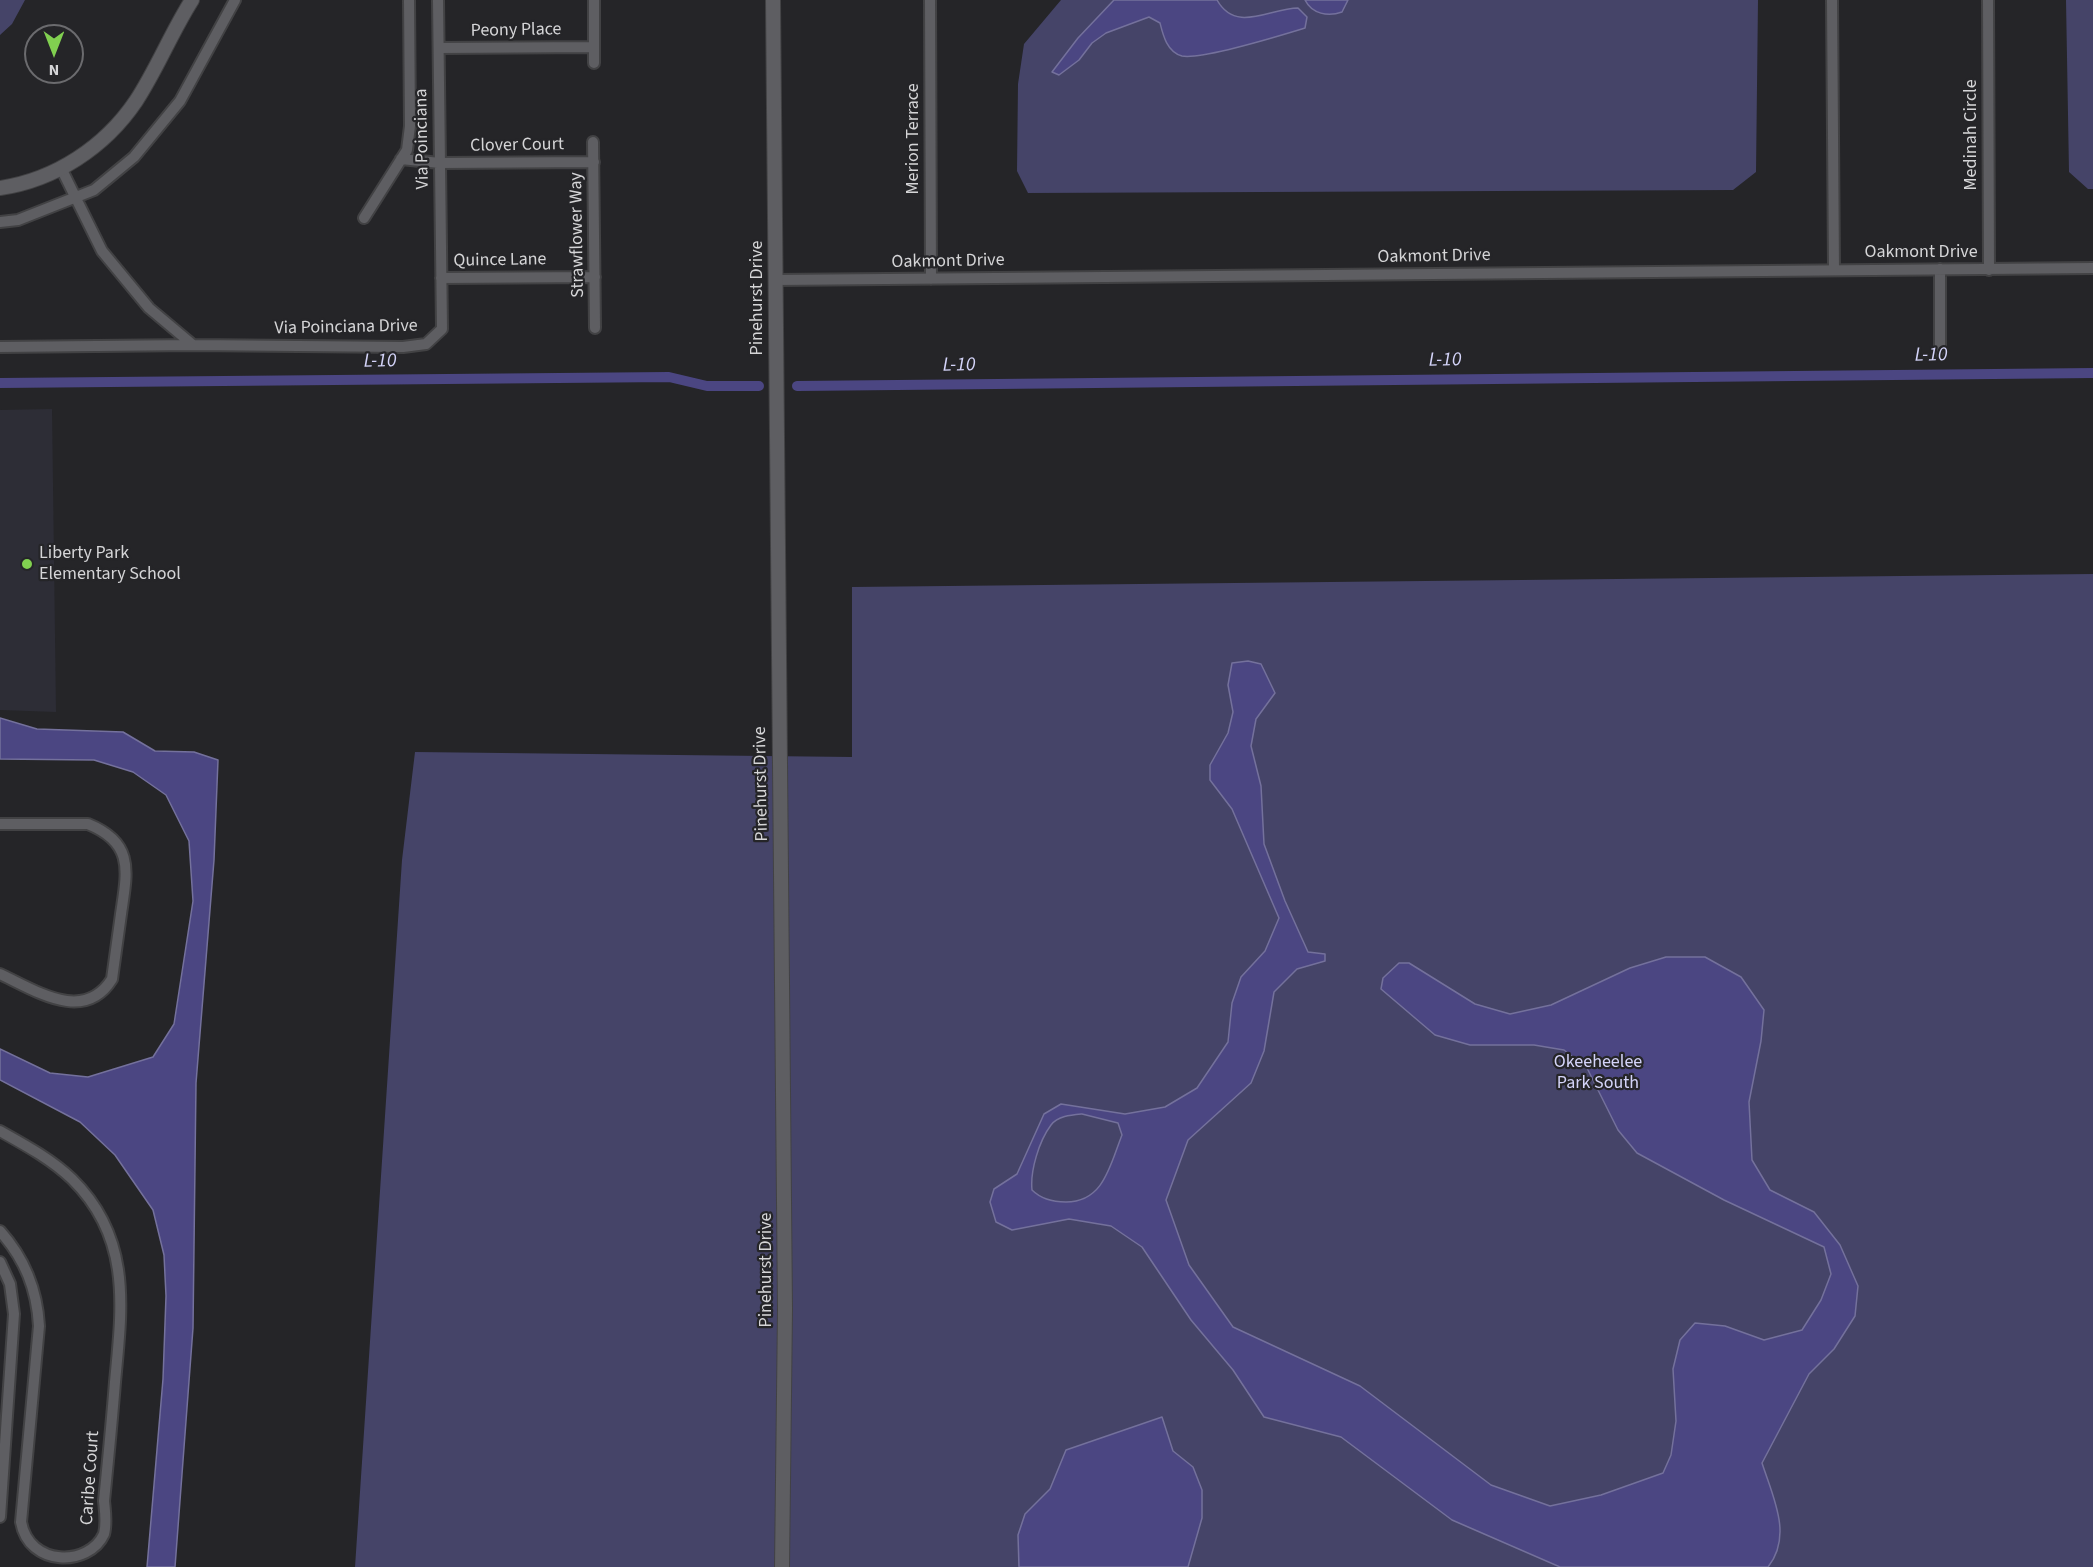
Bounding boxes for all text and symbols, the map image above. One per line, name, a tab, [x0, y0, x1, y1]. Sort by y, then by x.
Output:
street label: Peony Place	[470, 19, 562, 43]
north arrow	[24, 24, 84, 84]
text: N	[49, 59, 59, 81]
street label: Medinah Circle	[1961, 79, 1983, 191]
street label: Merion Terrace	[903, 83, 925, 195]
street label: Via Poinciana	[411, 88, 435, 190]
street label: Clover Court	[470, 134, 564, 158]
street label: Strawflower Way	[566, 172, 590, 298]
street label: Pinehurst Drive	[747, 240, 769, 356]
street label: Oakmont Drive	[1864, 242, 1978, 264]
street label: Oakmont Drive	[1377, 245, 1491, 269]
street label: Quince Lane	[453, 249, 547, 273]
street label: Oakmont Drive	[891, 250, 1005, 274]
street label: Via Poinciana Drive	[274, 316, 418, 340]
water label: L-10	[1914, 344, 1948, 368]
water label: L-10	[1428, 349, 1462, 373]
water label: L-10	[363, 350, 397, 374]
water label: L-10	[942, 354, 976, 378]
place label: Liberty Park Elementary School	[39, 543, 181, 586]
marker: Liberty Park Elementary School	[20, 557, 34, 571]
street label: Pinehurst Drive	[750, 726, 774, 842]
park label: Okeeheelee Park South	[1554, 1052, 1642, 1094]
street label: Pinehurst Drive	[756, 1212, 778, 1328]
street label: Caribe Court	[77, 1430, 105, 1526]

